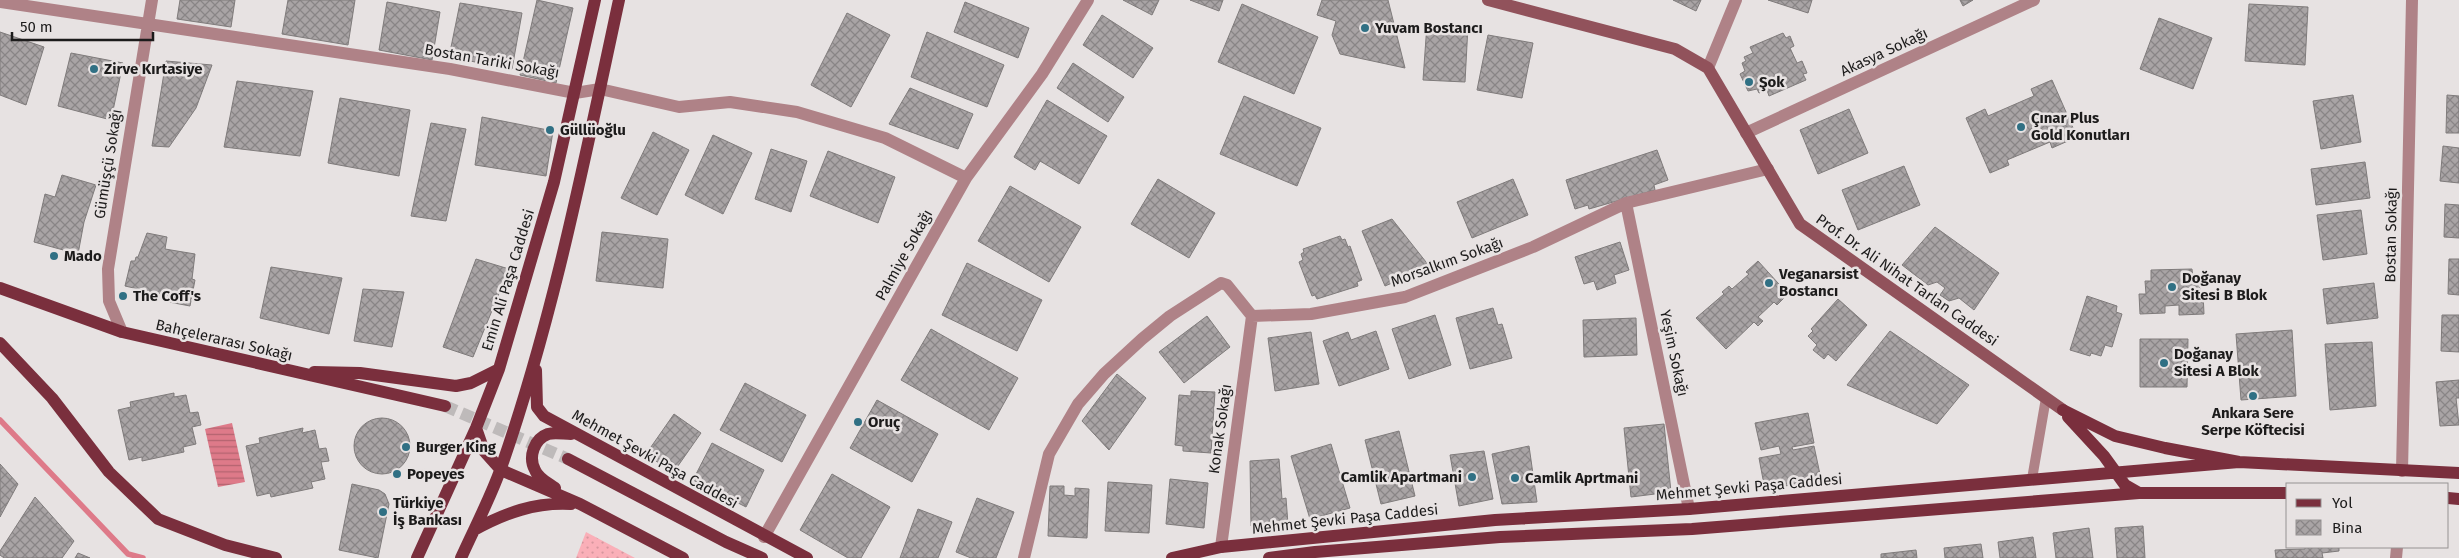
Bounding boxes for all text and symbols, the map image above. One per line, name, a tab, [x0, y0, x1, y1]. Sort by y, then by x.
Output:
scale bar	[12, 10, 154, 42]
text: 50 m	[20, 18, 53, 36]
place label: Yuvam Bostancı	[1374, 19, 1483, 37]
marker: Yuvam Bostancı	[1359, 22, 1371, 34]
street label: Akasya Sokağı	[1837, 24, 1931, 80]
street label: Bostan Tariki Sokağı	[423, 40, 561, 82]
place label: Zirve Kırtasiye	[104, 60, 203, 78]
marker: Zirve Kırtasiye	[88, 63, 100, 75]
place label: Şok	[1759, 73, 1785, 92]
marker: Şok	[1743, 76, 1755, 88]
street label: Gümüşçü Sokağı	[90, 108, 126, 220]
place label: Çınar Plus Gold Konutları	[2031, 109, 2130, 144]
place label: Güllüoğlu	[560, 121, 626, 139]
marker: Çınar Plus Gold Konutları	[2015, 121, 2027, 133]
marker: Güllüoğlu	[544, 124, 556, 136]
street label: Bostan Sokağı	[2381, 187, 2401, 283]
street label: Palmiye Sokağı	[872, 206, 936, 304]
street label: Emin Ali Paşa Caddesi	[478, 207, 538, 353]
street label: Prof. Dr. Ali Nihat Tarlan Caddesi	[1812, 210, 2002, 350]
street label: Morsalkım Sokağı	[1388, 233, 1506, 291]
place label: Mado	[64, 247, 102, 265]
marker: Mado	[48, 250, 60, 262]
place label: Veganarsist Bostancı	[1778, 265, 1859, 300]
place label: Doğanay Sitesi B Blok	[2182, 269, 2268, 304]
marker: Veganarsist Bostancı	[1763, 277, 1775, 289]
marker: Doğanay Sitesi B Blok	[2166, 281, 2178, 293]
place label: The Coff's	[133, 287, 201, 305]
marker: The Coff's	[117, 290, 129, 302]
street label: Yeşim Sokağı	[1656, 308, 1692, 398]
street label: Bahçelerarası Sokağı	[154, 315, 294, 365]
place label: Doğanay Sitesi A Blok	[2174, 345, 2259, 380]
marker: Doğanay Sitesi A Blok	[2158, 357, 2170, 369]
street label: Konak Sokağı	[1205, 383, 1235, 475]
marker: Ankara Sere Serpe Köftecisi	[2247, 390, 2259, 402]
place label: Ankara Sere Serpe Köftecisi	[2201, 404, 2305, 439]
street label: Mehmet Şevki Paşa Caddesi	[569, 406, 741, 512]
place label: Oruç	[868, 413, 901, 432]
marker: Oruç	[852, 416, 864, 428]
place label: Burger King	[416, 438, 497, 456]
marker: Burger King	[400, 441, 412, 453]
place label: Popeyes	[407, 465, 465, 483]
marker: Popeyes	[391, 468, 403, 480]
place label: Camlik Apartmani	[1341, 468, 1462, 486]
place label: Camlik Aprtmani	[1525, 469, 1638, 487]
street label: Mehmet Şevki Paşa Caddesi	[1655, 470, 1843, 504]
marker: Camlik Apartmani	[1466, 471, 1478, 483]
marker: Camlik Aprtmani	[1509, 472, 1521, 484]
legend	[2286, 483, 2449, 548]
place label: Türkiye İş Bankası	[393, 494, 462, 530]
text: Yol	[2332, 494, 2353, 512]
street label: Mehmet Şevki Paşa Caddesi	[1251, 500, 1439, 538]
marker: Türkiye İş Bankası	[377, 506, 389, 518]
text: Bina	[2332, 519, 2362, 537]

